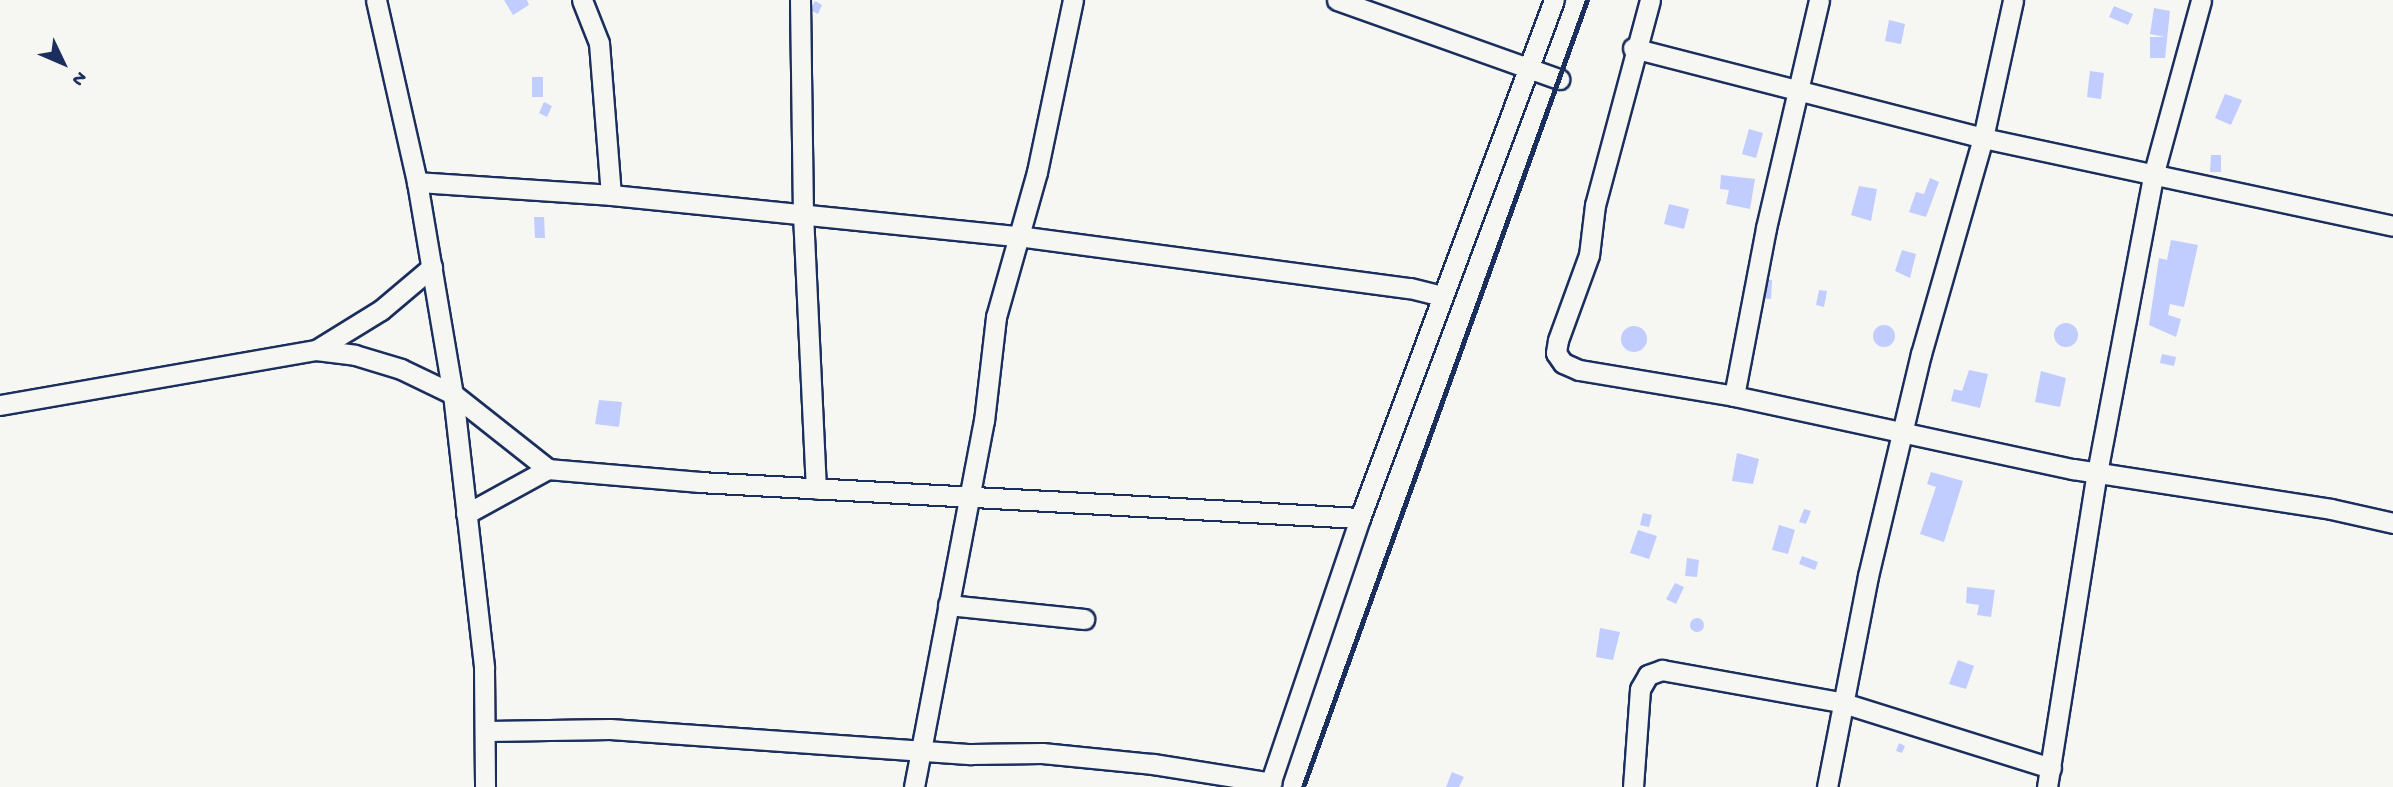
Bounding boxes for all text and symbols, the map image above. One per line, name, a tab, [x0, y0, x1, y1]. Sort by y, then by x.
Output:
north arrow	[28, 28, 98, 98]
text: N	[66, 65, 91, 90]

